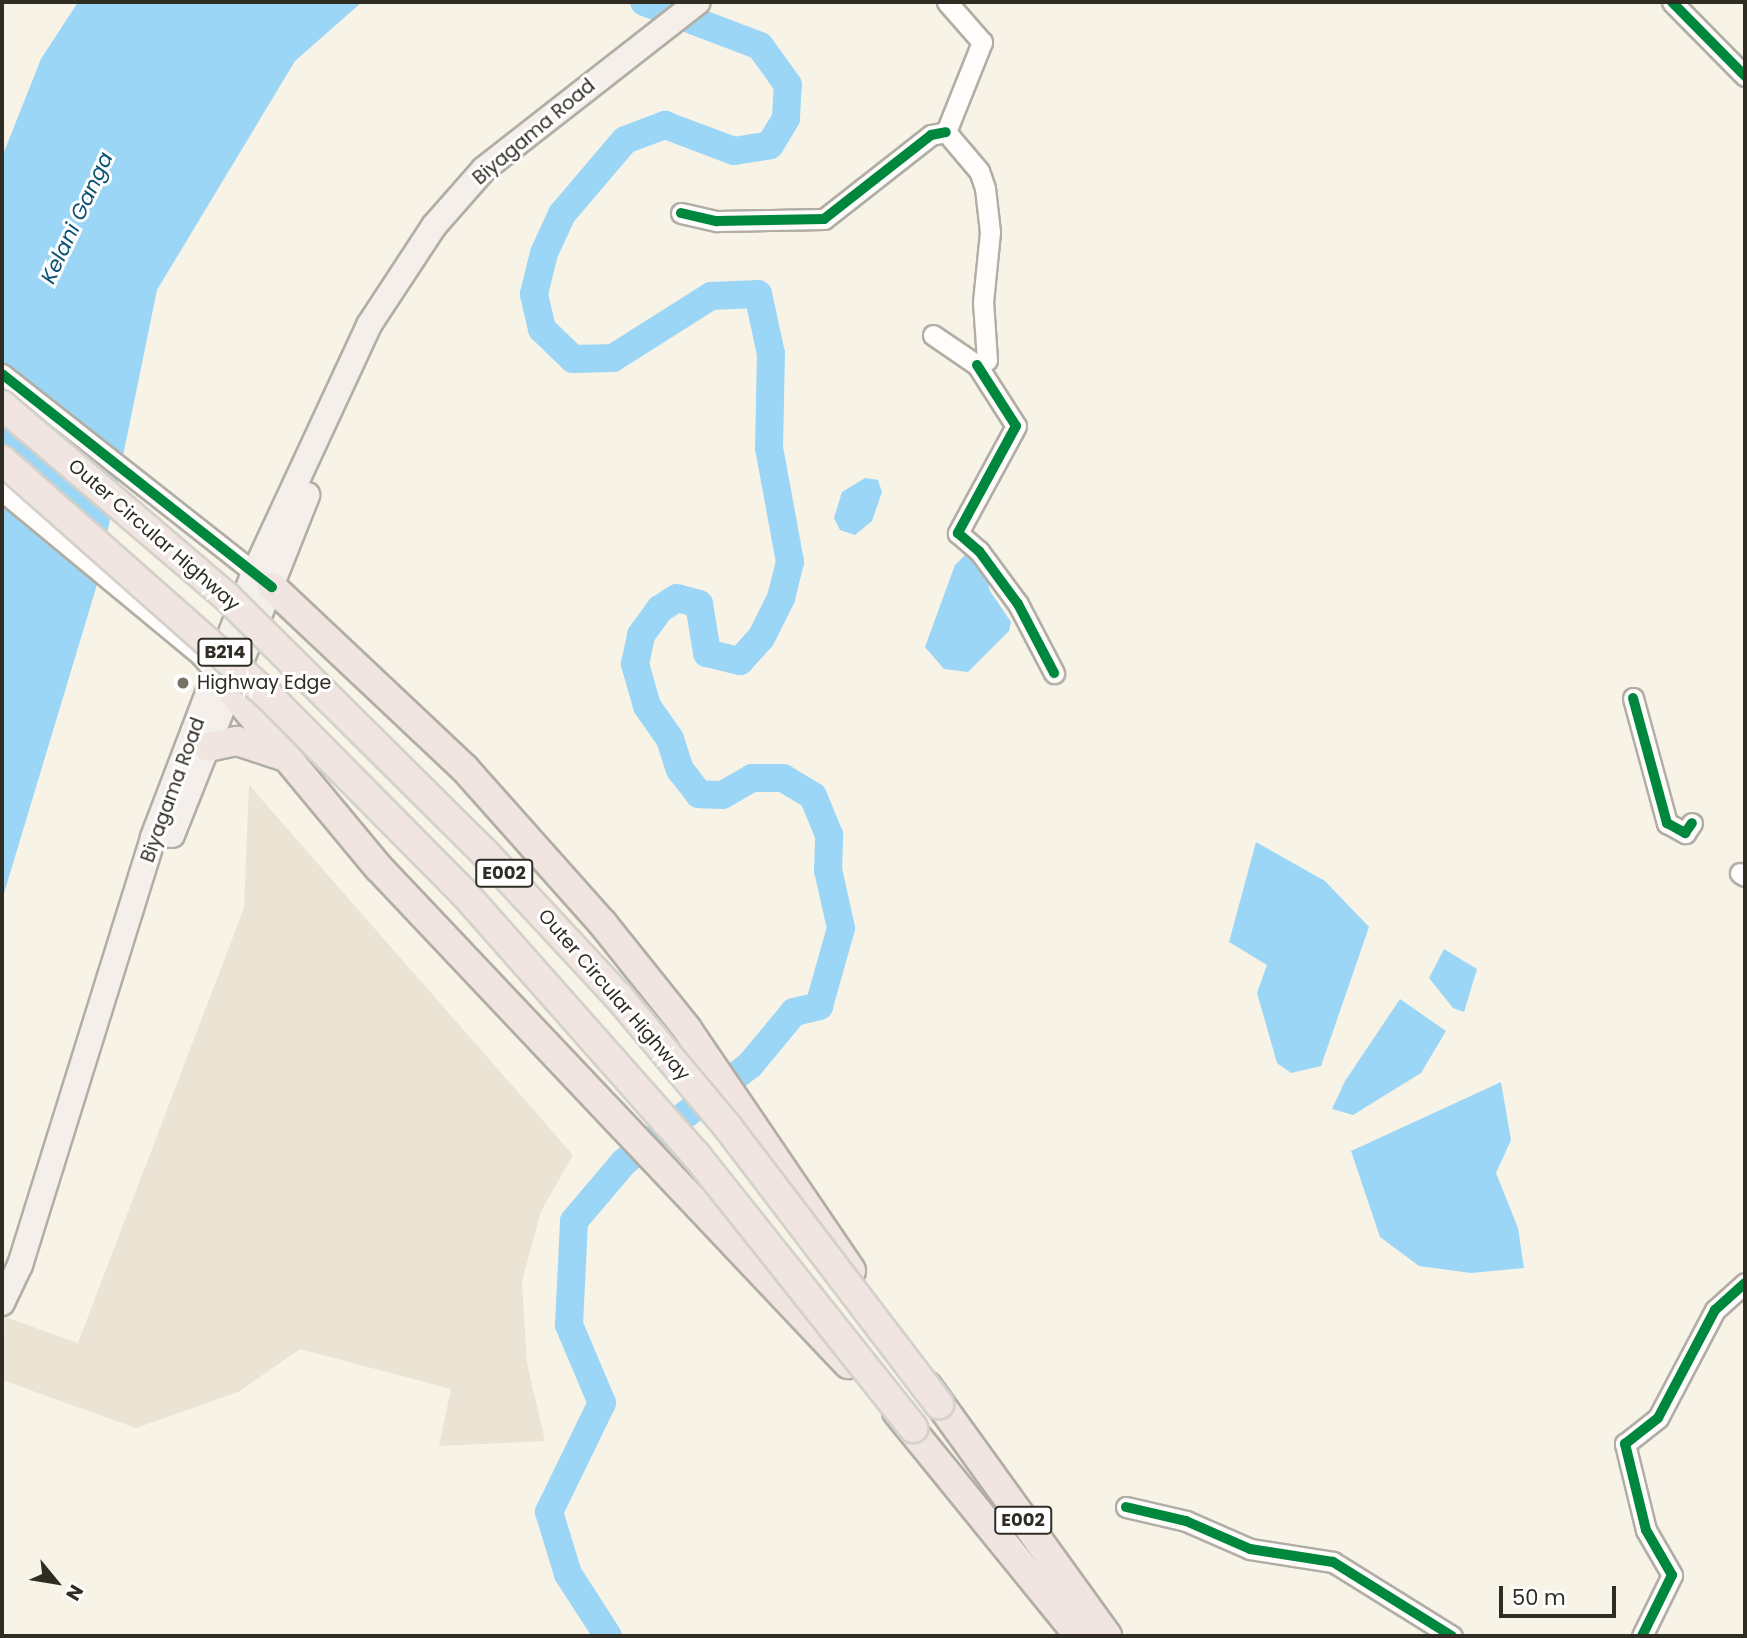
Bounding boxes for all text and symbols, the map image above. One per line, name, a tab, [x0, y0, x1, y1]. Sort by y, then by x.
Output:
street label: Biyagama Road	[468, 74, 600, 190]
water label: Kelani Ganga	[36, 148, 118, 288]
street label: Outer Circular Highway	[64, 454, 244, 616]
road number: B214	[197, 638, 253, 666]
place label: Highway Edge	[197, 672, 331, 694]
marker: Highway Edge	[175, 675, 191, 691]
street label: Biyagama Road	[136, 714, 210, 866]
road number: E002	[474, 858, 534, 888]
street label: Outer Circular Highway	[533, 905, 695, 1085]
road number: E002	[993, 1506, 1053, 1534]
north arrow	[21, 1547, 91, 1617]
scale bar	[1502, 1572, 1619, 1616]
text: N	[59, 1580, 90, 1606]
text: 50 m	[1512, 1583, 1566, 1612]

